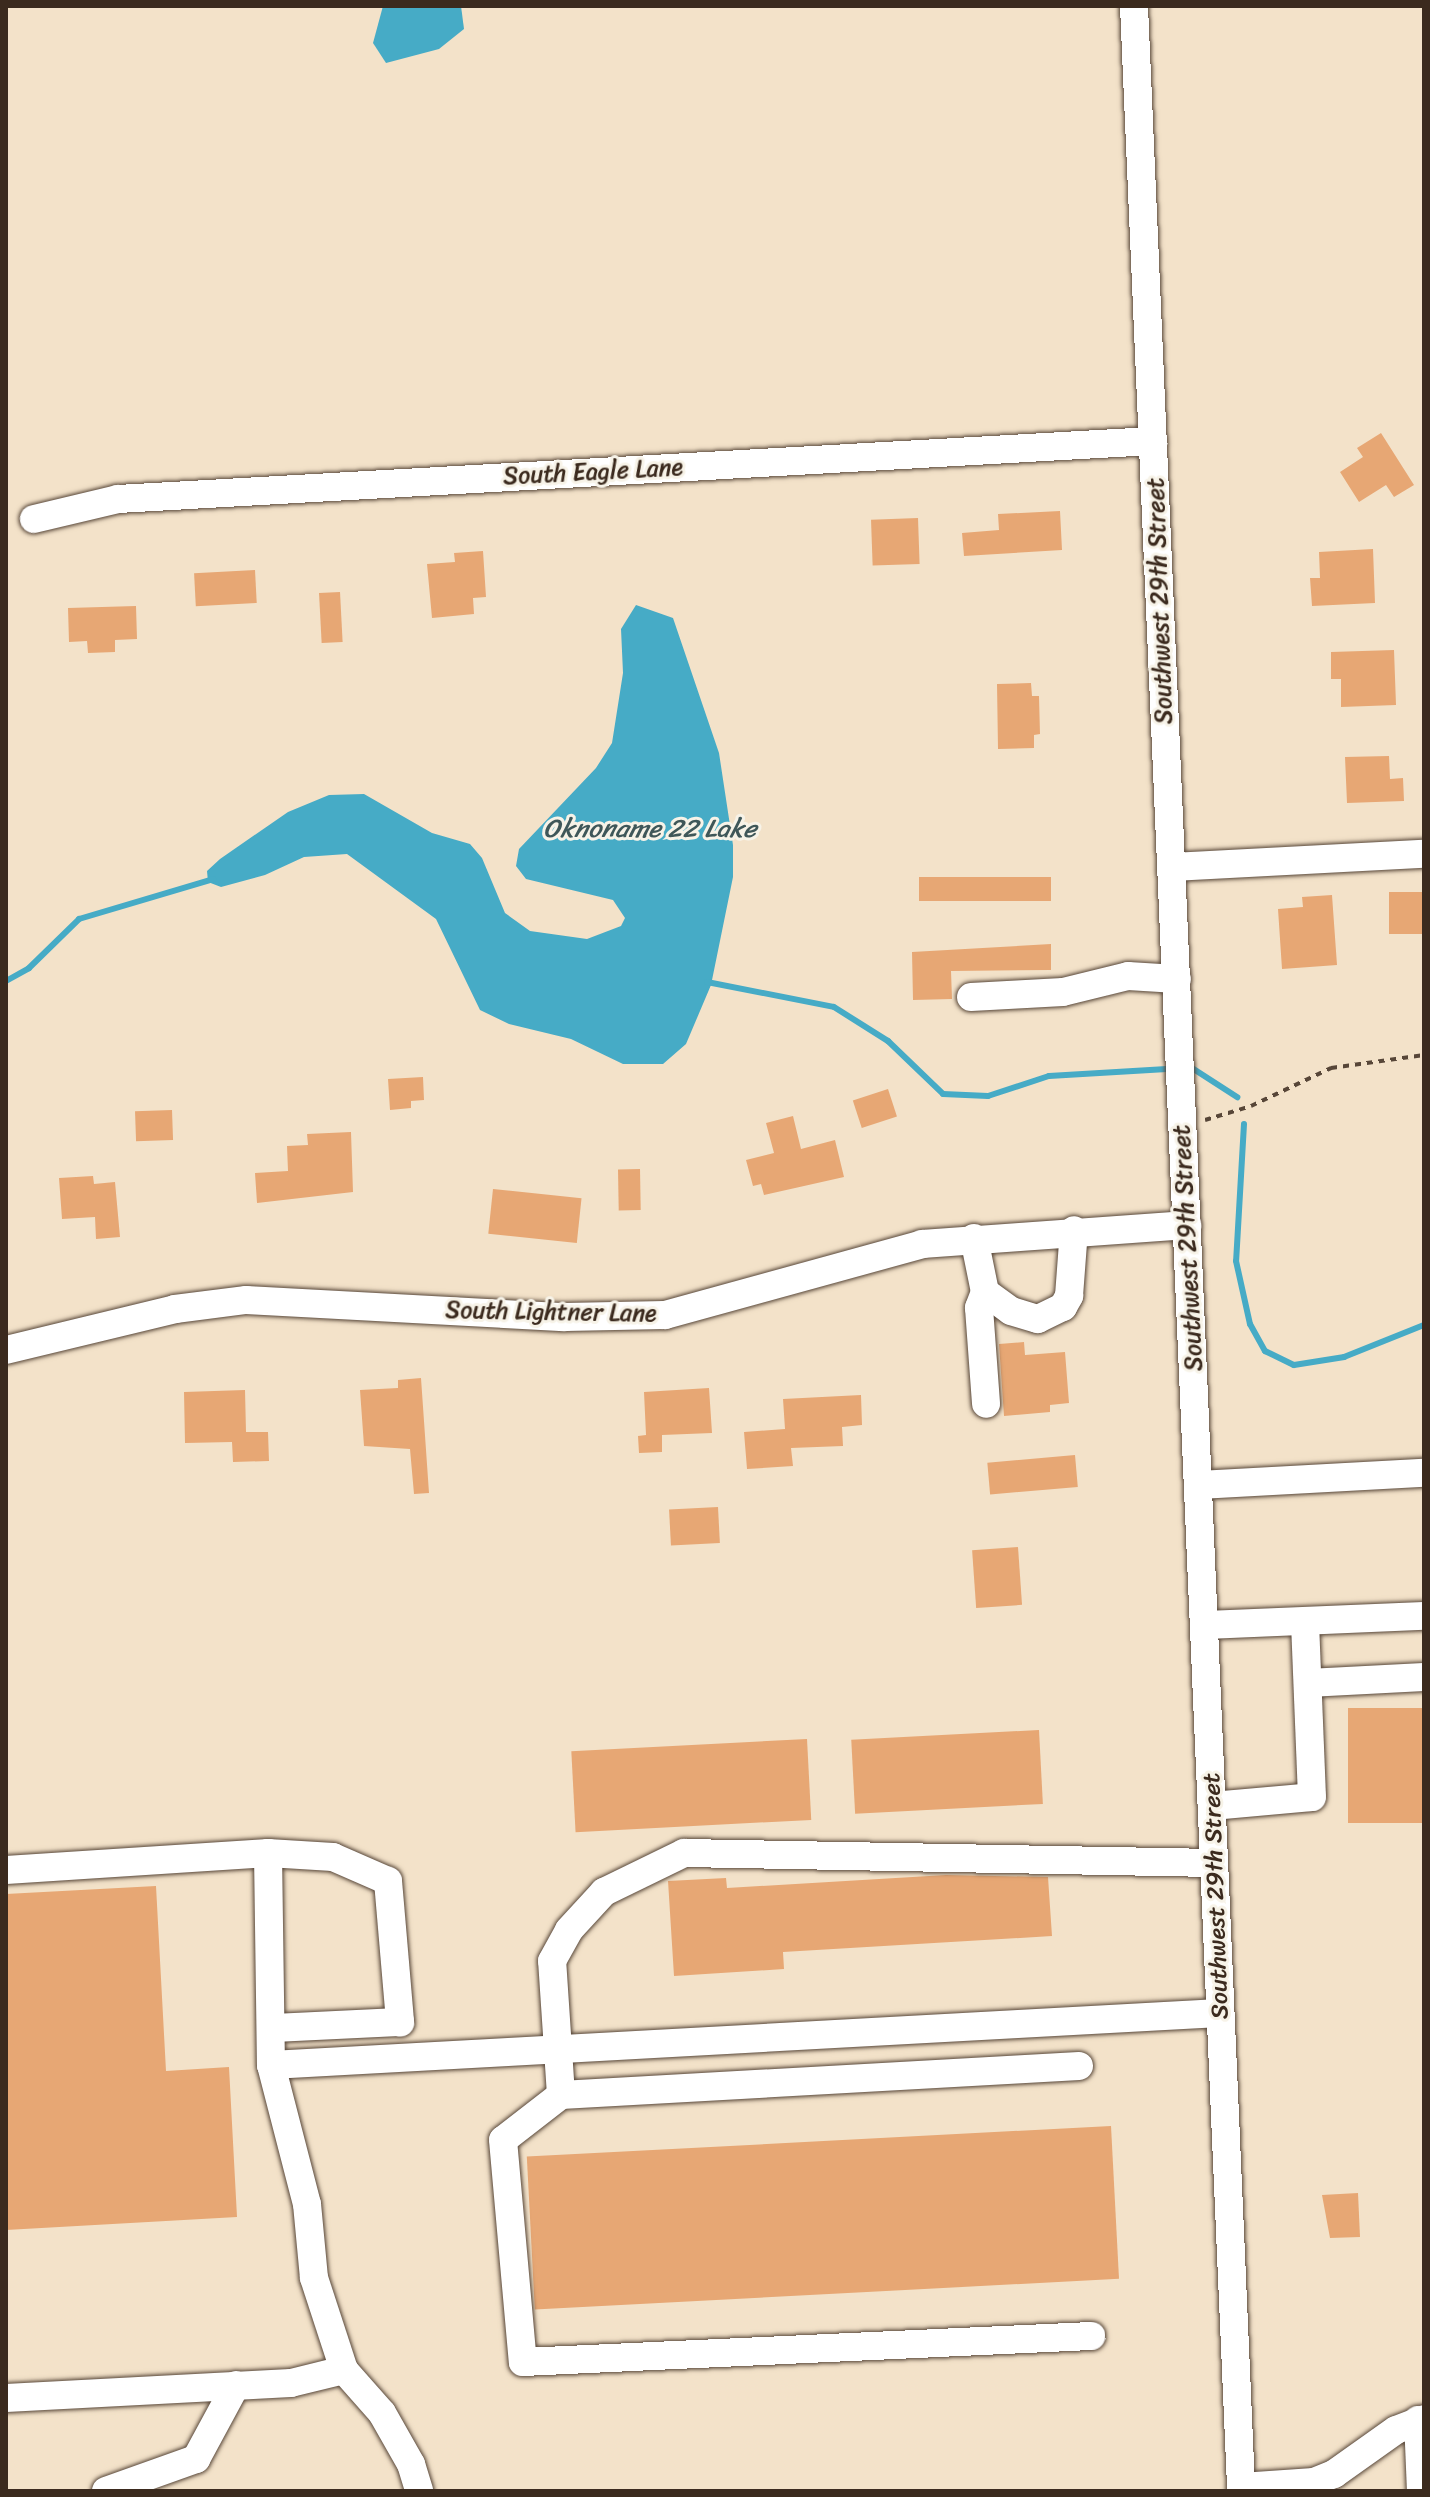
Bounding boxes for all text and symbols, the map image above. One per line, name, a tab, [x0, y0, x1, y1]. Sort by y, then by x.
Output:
street label: South Eagle Lane	[502, 453, 684, 491]
street label: Southwest 29th Street	[1141, 477, 1179, 725]
water label: Oknoname 22 Lake	[543, 813, 757, 845]
street label: Southwest 29th Street	[1167, 1124, 1209, 1372]
street label: South Lightner Lane	[445, 1296, 657, 1328]
street label: Southwest 29th Street	[1197, 1772, 1235, 2020]

